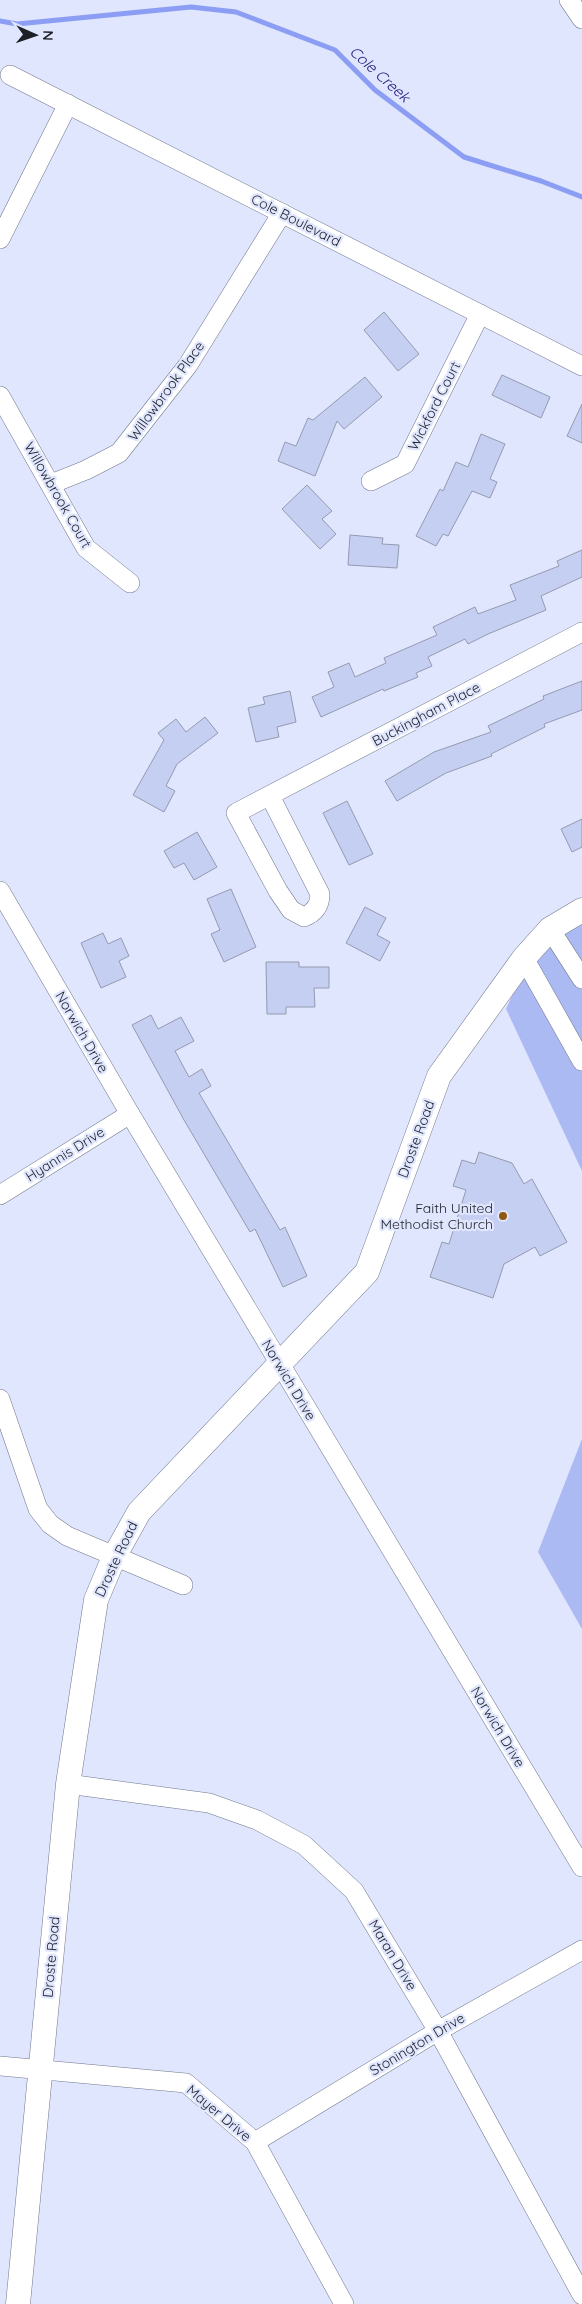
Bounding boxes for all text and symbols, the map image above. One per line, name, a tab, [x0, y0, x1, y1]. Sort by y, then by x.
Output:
north arrow	[10, 10, 60, 60]
text: N	[39, 30, 57, 41]
water label: Cole Creek	[346, 42, 416, 107]
street label: Cole Boulevard	[248, 190, 344, 250]
street label: Willowbrook Place	[124, 338, 208, 444]
street label: Wickford Court	[404, 358, 464, 453]
street label: Willowbrook Court	[20, 439, 96, 551]
street label: Buckingham Place	[369, 678, 483, 750]
street label: Norwich Drive	[51, 988, 113, 1076]
street label: Droste Road	[394, 1098, 438, 1180]
street label: Hyannis Drive	[22, 1123, 108, 1185]
place label: Faith United Methodist Church	[380, 1199, 493, 1233]
marker: Faith United Methodist Church	[497, 1210, 509, 1222]
street label: Norwich Drive	[258, 1336, 320, 1424]
street label: Droste Road	[91, 1518, 141, 1600]
street label: Norwich Drive	[467, 1683, 529, 1771]
street label: Droste Road	[38, 1916, 64, 1998]
street label: Maran Drive	[365, 1916, 421, 1994]
street label: Stonington Drive	[366, 2009, 468, 2079]
street label: Mayer Drive	[183, 2081, 255, 2145]

